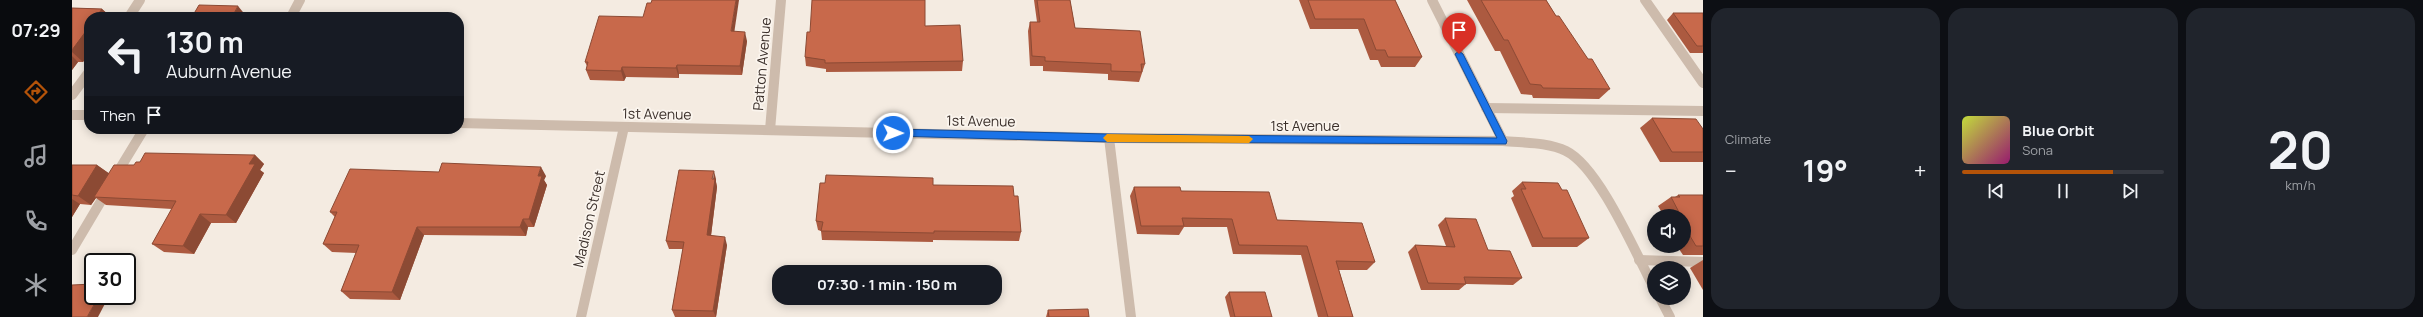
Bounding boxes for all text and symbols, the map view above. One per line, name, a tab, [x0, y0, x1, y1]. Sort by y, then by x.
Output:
pin	[1442, 13, 1476, 54]
street label: Patton Avenue	[748, 16, 775, 111]
text: 07:29	[11, 18, 61, 42]
icon: arrive	[1448, 19, 1470, 41]
text: 130 m	[166, 23, 244, 61]
icon: left	[100, 28, 152, 80]
text: Auburn Avenue	[166, 59, 292, 83]
icon: directions	[22, 78, 50, 106]
street label: 1st Avenue	[622, 103, 692, 124]
icon: arrive	[143, 104, 165, 126]
text: Then	[100, 105, 135, 126]
street label: 1st Avenue	[946, 110, 1016, 131]
position arrow	[872, 112, 914, 154]
text: 20	[2268, 114, 2333, 185]
street label: 1st Avenue	[1270, 116, 1340, 135]
text: Blue Orbit	[2022, 120, 2095, 141]
text: Climate	[1725, 130, 1771, 148]
text: Sona	[2022, 141, 2053, 159]
icon: music	[22, 142, 50, 170]
text: 19°	[1803, 150, 1848, 191]
text: −	[1725, 156, 1737, 186]
text: +	[1914, 156, 1926, 186]
street label: Madison Street	[568, 168, 609, 269]
text: km/h	[2285, 176, 2315, 194]
icon: previous	[1985, 180, 2007, 202]
icon: pause	[2052, 180, 2074, 202]
icon: next	[2119, 180, 2141, 202]
icon: phone	[22, 207, 50, 235]
map controls	[1647, 209, 1691, 305]
button: sound	[1647, 209, 1691, 253]
speed limit sign: 30	[84, 253, 136, 305]
button: layers	[1647, 261, 1691, 305]
icon: climate	[22, 271, 50, 299]
text: 07:30 · 1 min · 150 m	[817, 274, 957, 295]

